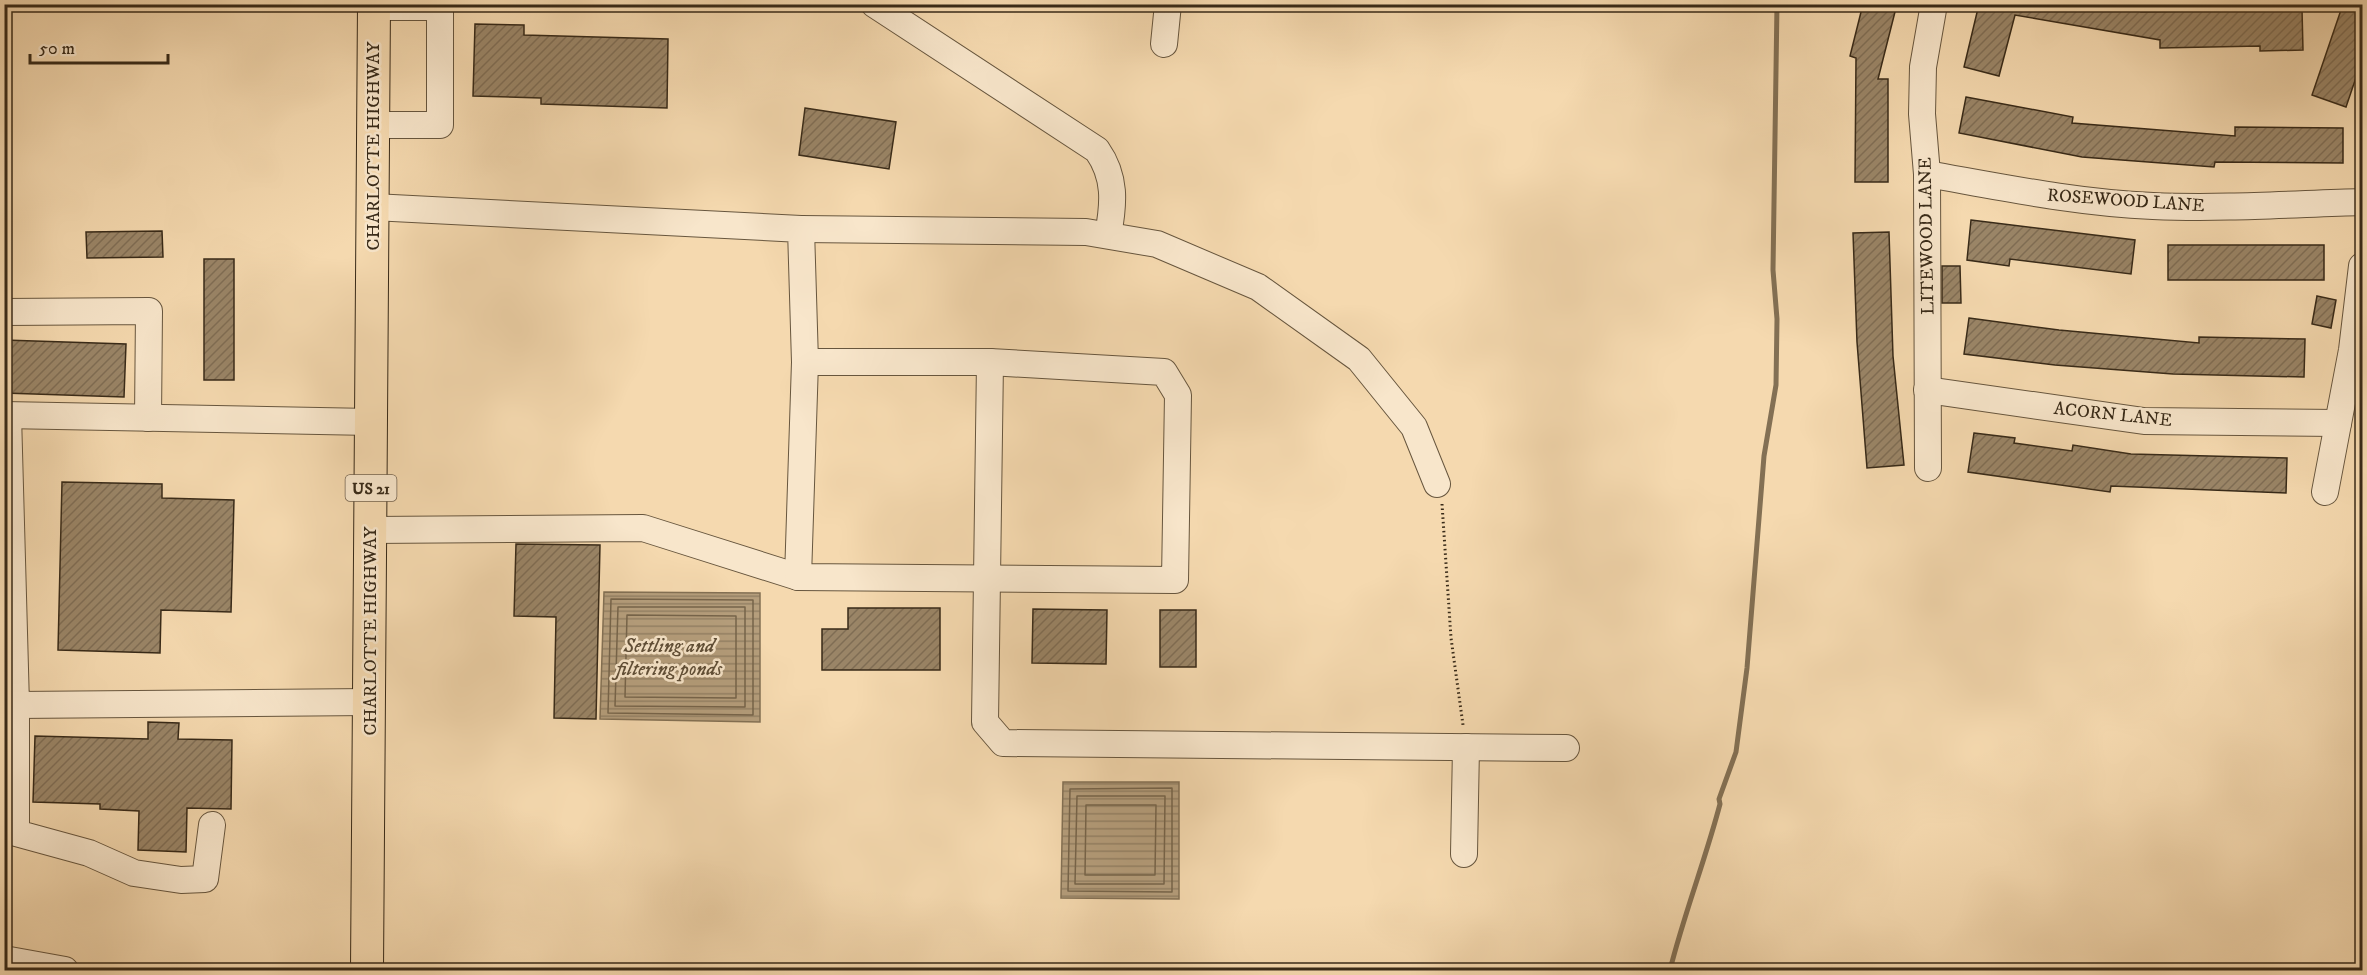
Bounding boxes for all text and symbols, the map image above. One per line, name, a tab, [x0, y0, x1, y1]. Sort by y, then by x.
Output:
scale bar	[30, 27, 168, 65]
text: 50 m	[39, 38, 75, 60]
street label: CHARLOTTE HIGHWAY	[363, 41, 385, 250]
street label: LITEWOOD LANE	[1915, 157, 1939, 315]
street label: ROSEWOOD LANE	[2046, 185, 2206, 217]
street label: ACORN LANE	[2053, 398, 2173, 432]
road number: US 21	[346, 475, 397, 501]
street label: CHARLOTTE HIGHWAY	[360, 526, 382, 735]
water label: Settling and filtering ponds	[611, 634, 723, 682]

